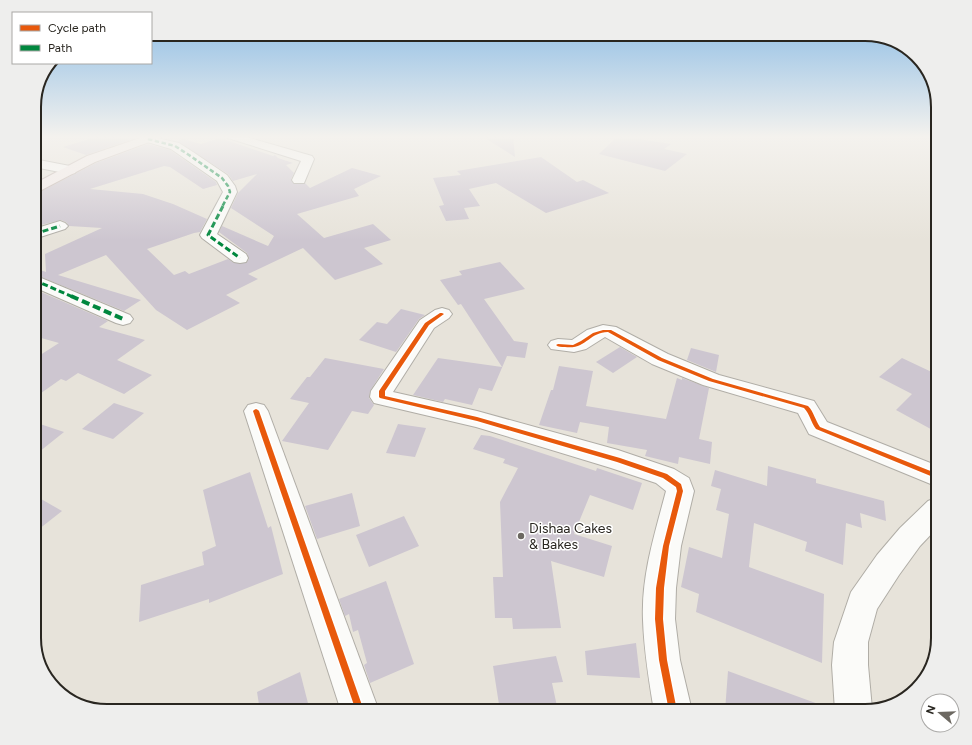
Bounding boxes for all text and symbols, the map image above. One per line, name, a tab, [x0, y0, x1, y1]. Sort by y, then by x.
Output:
legend	[12, 12, 152, 64]
text: Cycle path	[48, 21, 106, 35]
text: Path	[48, 41, 72, 55]
place label: Dishaa Cakes & Bakes	[529, 520, 612, 553]
marker: Dishaa Cakes & Bakes	[516, 531, 526, 541]
north arrow	[920, 693, 960, 733]
text: N	[923, 704, 939, 716]

